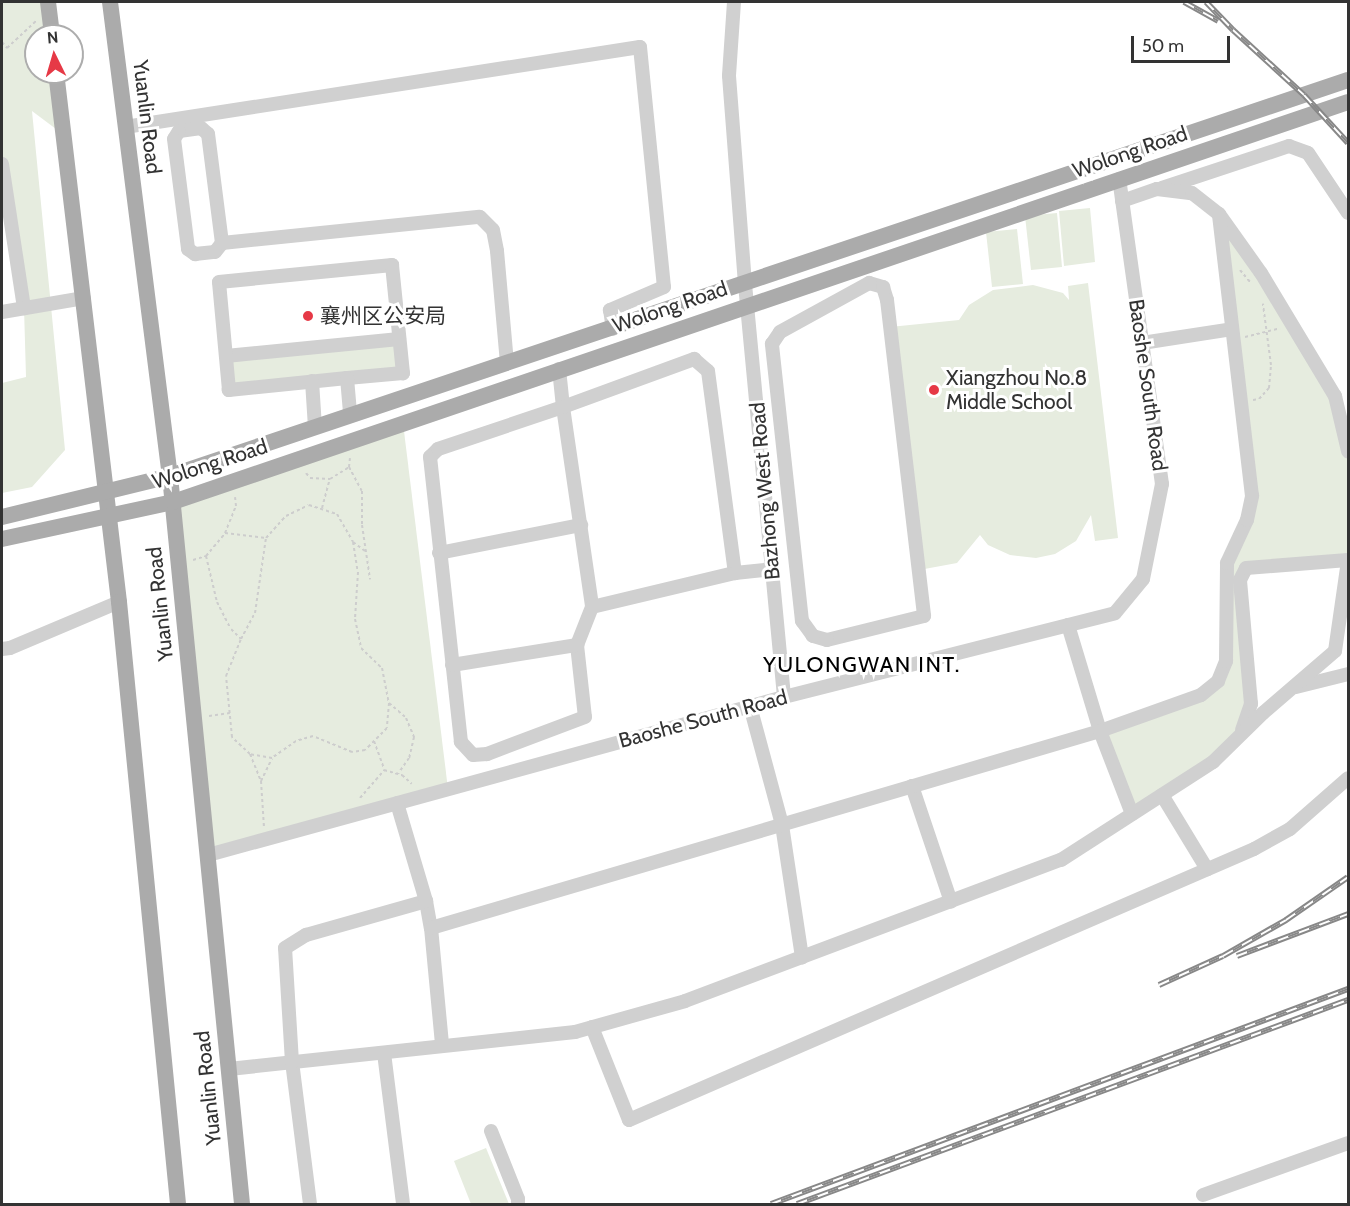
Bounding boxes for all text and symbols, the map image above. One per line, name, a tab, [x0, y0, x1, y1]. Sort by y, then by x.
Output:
north arrow	[24, 24, 84, 84]
scale bar	[1134, 24, 1233, 62]
text: N	[46, 28, 59, 48]
text: 50 m	[1142, 35, 1184, 57]
street label: Yuanlin Road	[128, 59, 166, 175]
street label: Wolong Road	[1069, 121, 1191, 183]
street label: Wolong Road	[609, 276, 731, 338]
street label: Baoshe South Road	[1123, 297, 1173, 473]
place label: 襄州区公安局	[320, 303, 446, 329]
marker: 襄州区公安局	[301, 309, 315, 323]
place label: Xiangzhou No.8 Middle School	[946, 365, 1087, 415]
marker: Xiangzhou No.8 Middle School	[927, 383, 941, 397]
street label: Bazhong West Road	[745, 401, 785, 581]
street label: Wolong Road	[149, 434, 271, 494]
street label: Yuanlin Road	[141, 546, 179, 662]
district label: YULONGWAN INT.	[763, 652, 961, 678]
street label: Baoshe South Road	[616, 684, 790, 754]
street label: Yuanlin Road	[189, 1030, 227, 1146]

